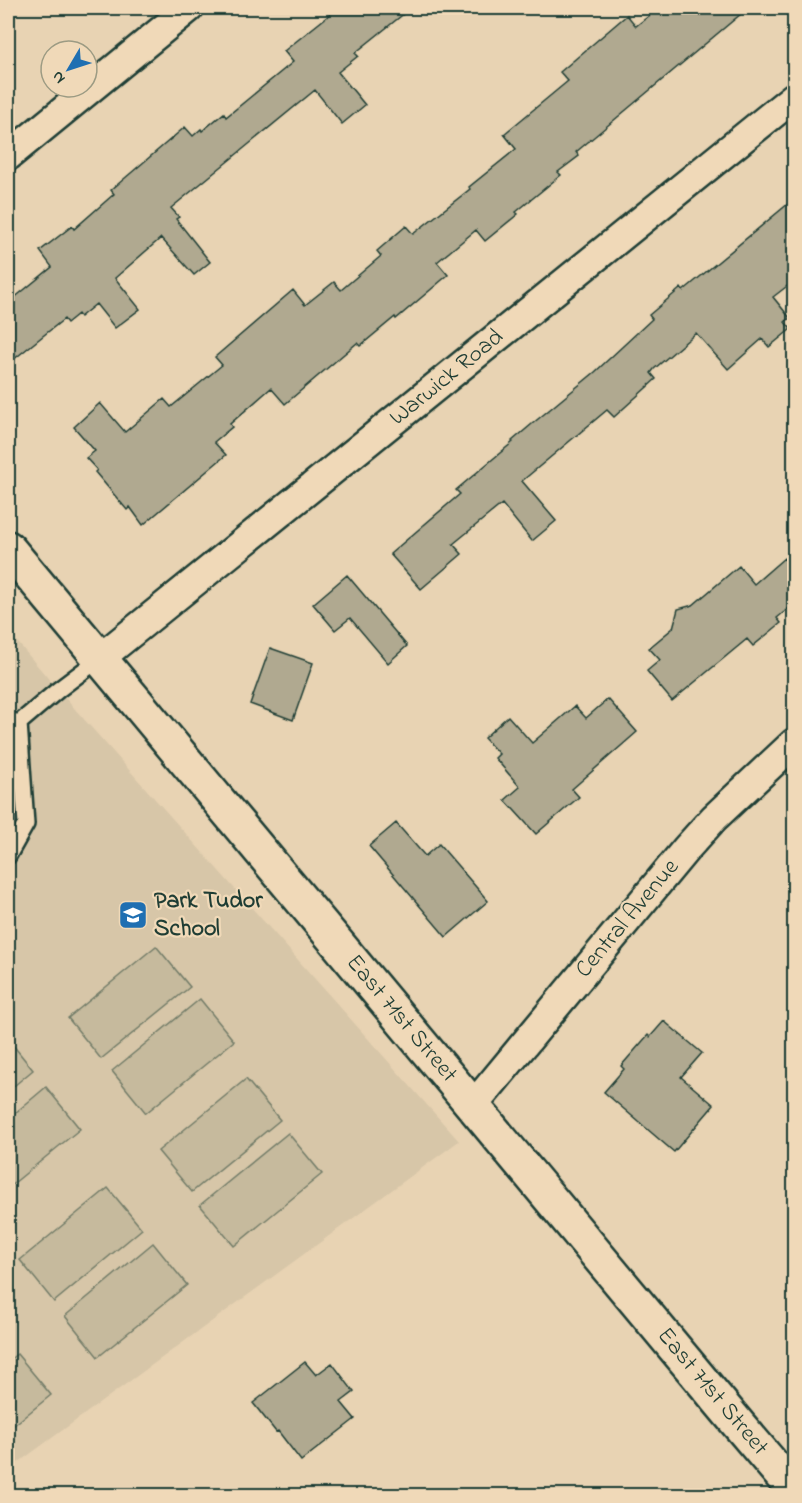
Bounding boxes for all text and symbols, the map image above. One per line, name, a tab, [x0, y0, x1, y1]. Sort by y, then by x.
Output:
north arrow	[39, 39, 99, 99]
text: N	[46, 65, 72, 89]
street label: Warwick Road	[382, 321, 512, 435]
street label: Central Avenue	[568, 852, 688, 986]
place label: Park Tudor School	[154, 884, 263, 947]
school or university icon: Park Tudor School	[117, 899, 149, 931]
street label: East 71st Street	[337, 947, 465, 1091]
street label: East 71st Street	[648, 1320, 776, 1464]

